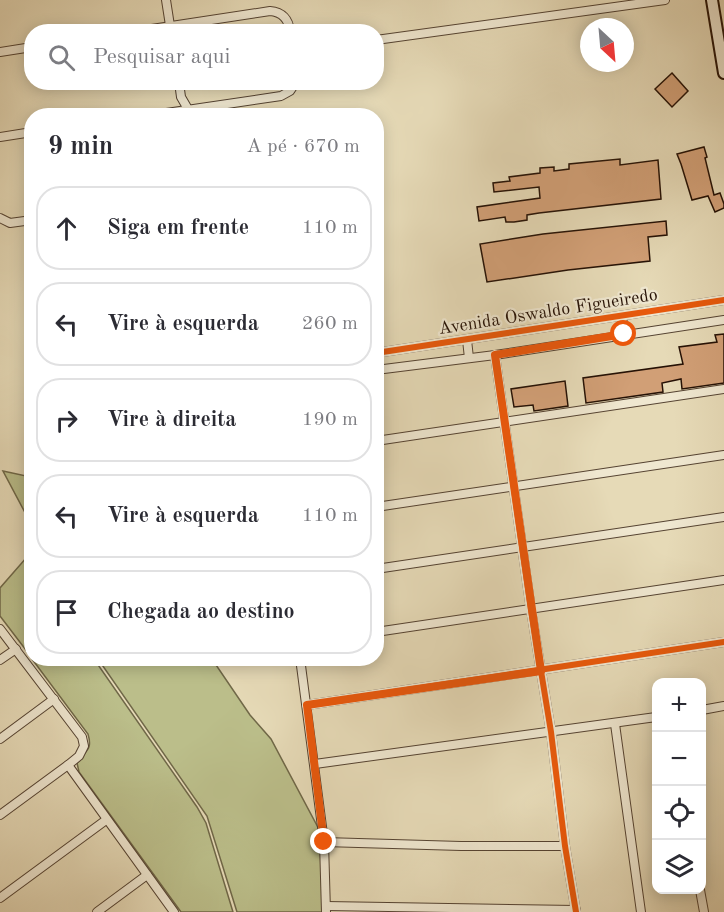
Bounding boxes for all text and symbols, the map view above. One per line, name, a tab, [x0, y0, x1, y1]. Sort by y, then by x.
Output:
north arrow	[580, 18, 634, 72]
search box	[24, 24, 384, 90]
icon: search	[45, 41, 78, 74]
text: Pesquisar aqui	[93, 46, 230, 68]
text: 9 min	[48, 134, 113, 160]
text: A pé · 670 m	[246, 137, 360, 157]
icon: ahead	[50, 212, 83, 245]
text: Siga em frente	[107, 217, 249, 239]
text: 110 m	[302, 218, 358, 238]
street label: Avenida Oswaldo Figueiredo	[437, 286, 659, 338]
icon: left	[50, 308, 83, 341]
text: Vire à esquerda	[107, 313, 259, 335]
text: 260 m	[302, 314, 358, 334]
route start	[610, 320, 636, 346]
icon: right	[50, 404, 83, 437]
text: Vire à direita	[107, 409, 237, 431]
text: 190 m	[302, 410, 358, 430]
icon: left	[50, 500, 83, 533]
text: Vire à esquerda	[107, 505, 259, 527]
text: 110 m	[302, 506, 358, 526]
icon: arrive	[50, 596, 83, 629]
text: Chegada ao destino	[107, 601, 295, 623]
map controls	[652, 678, 706, 894]
button: +	[652, 678, 706, 732]
button: −	[652, 732, 706, 786]
button: locate	[652, 786, 706, 840]
route end	[310, 828, 336, 854]
button: layers	[652, 840, 706, 894]

